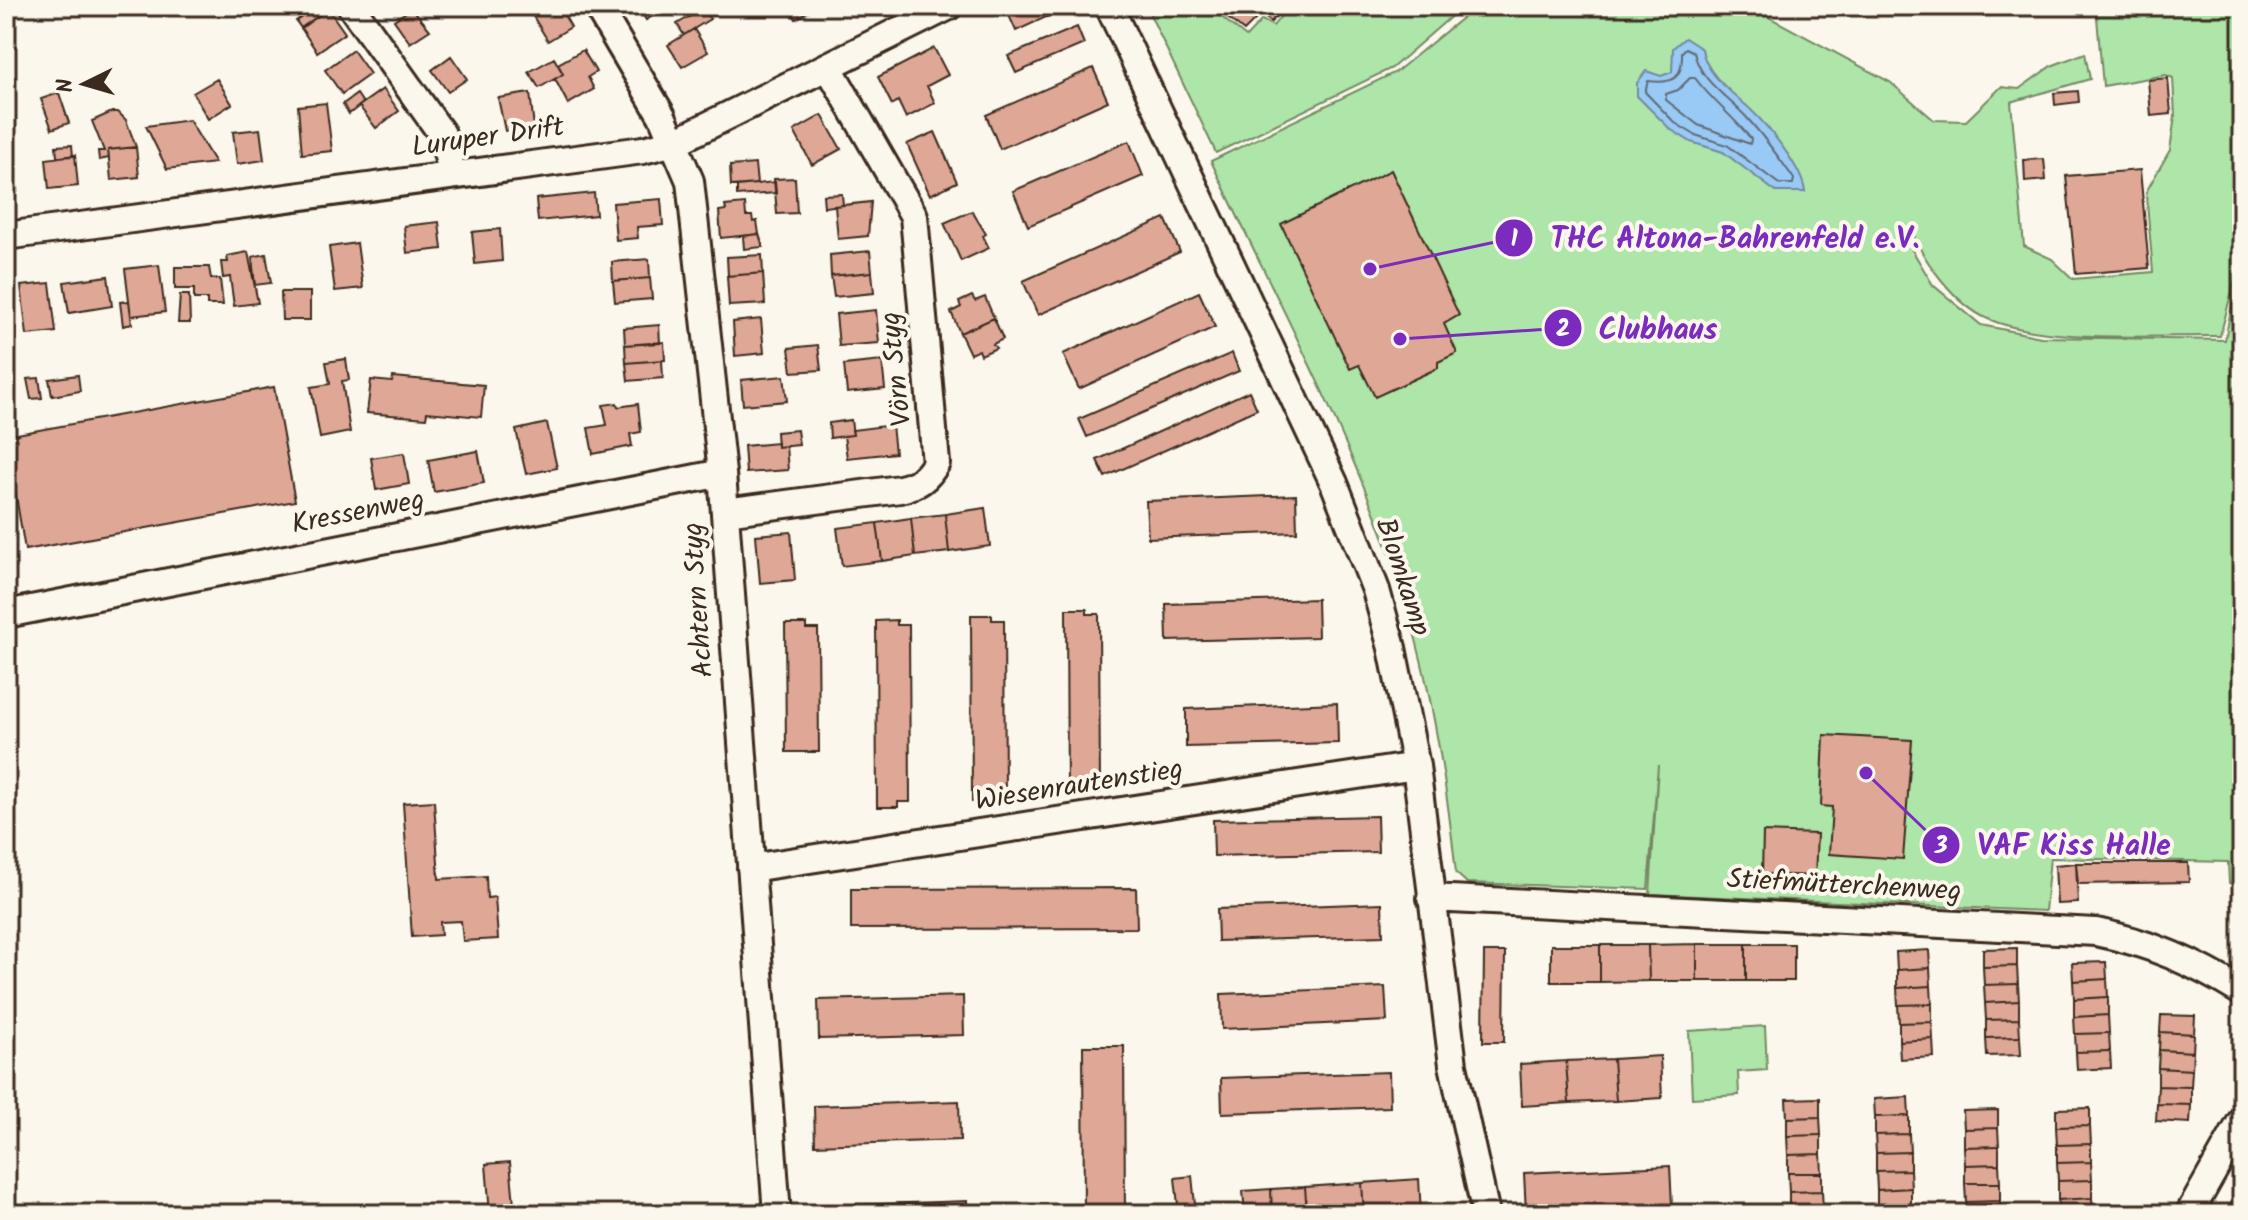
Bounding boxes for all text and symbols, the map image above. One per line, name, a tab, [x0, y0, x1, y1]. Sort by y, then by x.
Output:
north arrow	[44, 44, 124, 124]
text: N	[49, 77, 85, 94]
street label: Luruper Drift	[409, 105, 568, 171]
callout: THC Altona-Bahrenfeld e.V.	[1494, 211, 1936, 265]
text: THC Altona-Bahrenfeld e.V.	[1550, 216, 1920, 264]
text: 1	[1510, 220, 1518, 259]
callout: Clubhaus	[1543, 301, 1734, 355]
text: Clubhaus	[1599, 307, 1717, 355]
street label: Vörn Styg	[869, 309, 925, 429]
text: 2	[1556, 310, 1570, 349]
street label: Kressenweg	[288, 478, 428, 548]
street label: Blomkamp	[1362, 512, 1442, 642]
street label: Achtern Styg	[671, 521, 727, 679]
street label: Wiesenrautenstieg	[972, 747, 1186, 825]
callout: VAF Kiss Halle	[1921, 818, 2187, 872]
text: VAF Kiss Halle	[1977, 823, 2171, 871]
text: 3	[1933, 827, 1948, 866]
street label: Stiefmütterchenweg	[1726, 857, 1962, 915]

